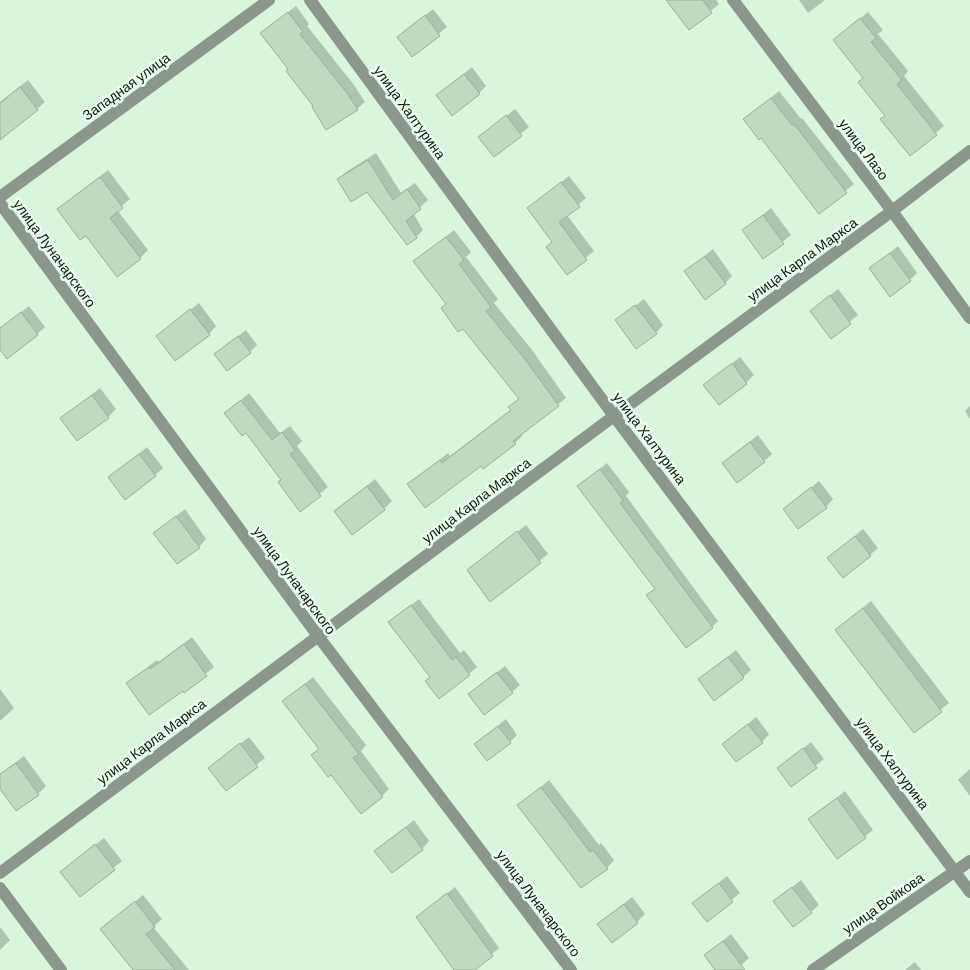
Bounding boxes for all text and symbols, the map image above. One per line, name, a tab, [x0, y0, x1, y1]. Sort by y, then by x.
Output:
street label: Западная улица	[79, 48, 173, 123]
street label: улица Халтурина	[370, 62, 450, 162]
street label: улица Лазо	[835, 115, 893, 183]
street label: улица Луначарского	[10, 196, 100, 310]
street label: улица Карла Маркса	[744, 213, 860, 305]
street label: улица Халтурина	[610, 389, 690, 488]
street label: улица Карла Маркса	[418, 453, 534, 546]
street label: улица Луначарского	[250, 523, 340, 637]
street label: улица Карла Маркса	[93, 694, 209, 787]
street label: улица Халтурина	[853, 714, 933, 813]
street label: улица Луначарского	[493, 846, 585, 960]
street label: улица Войкова	[839, 869, 927, 937]

